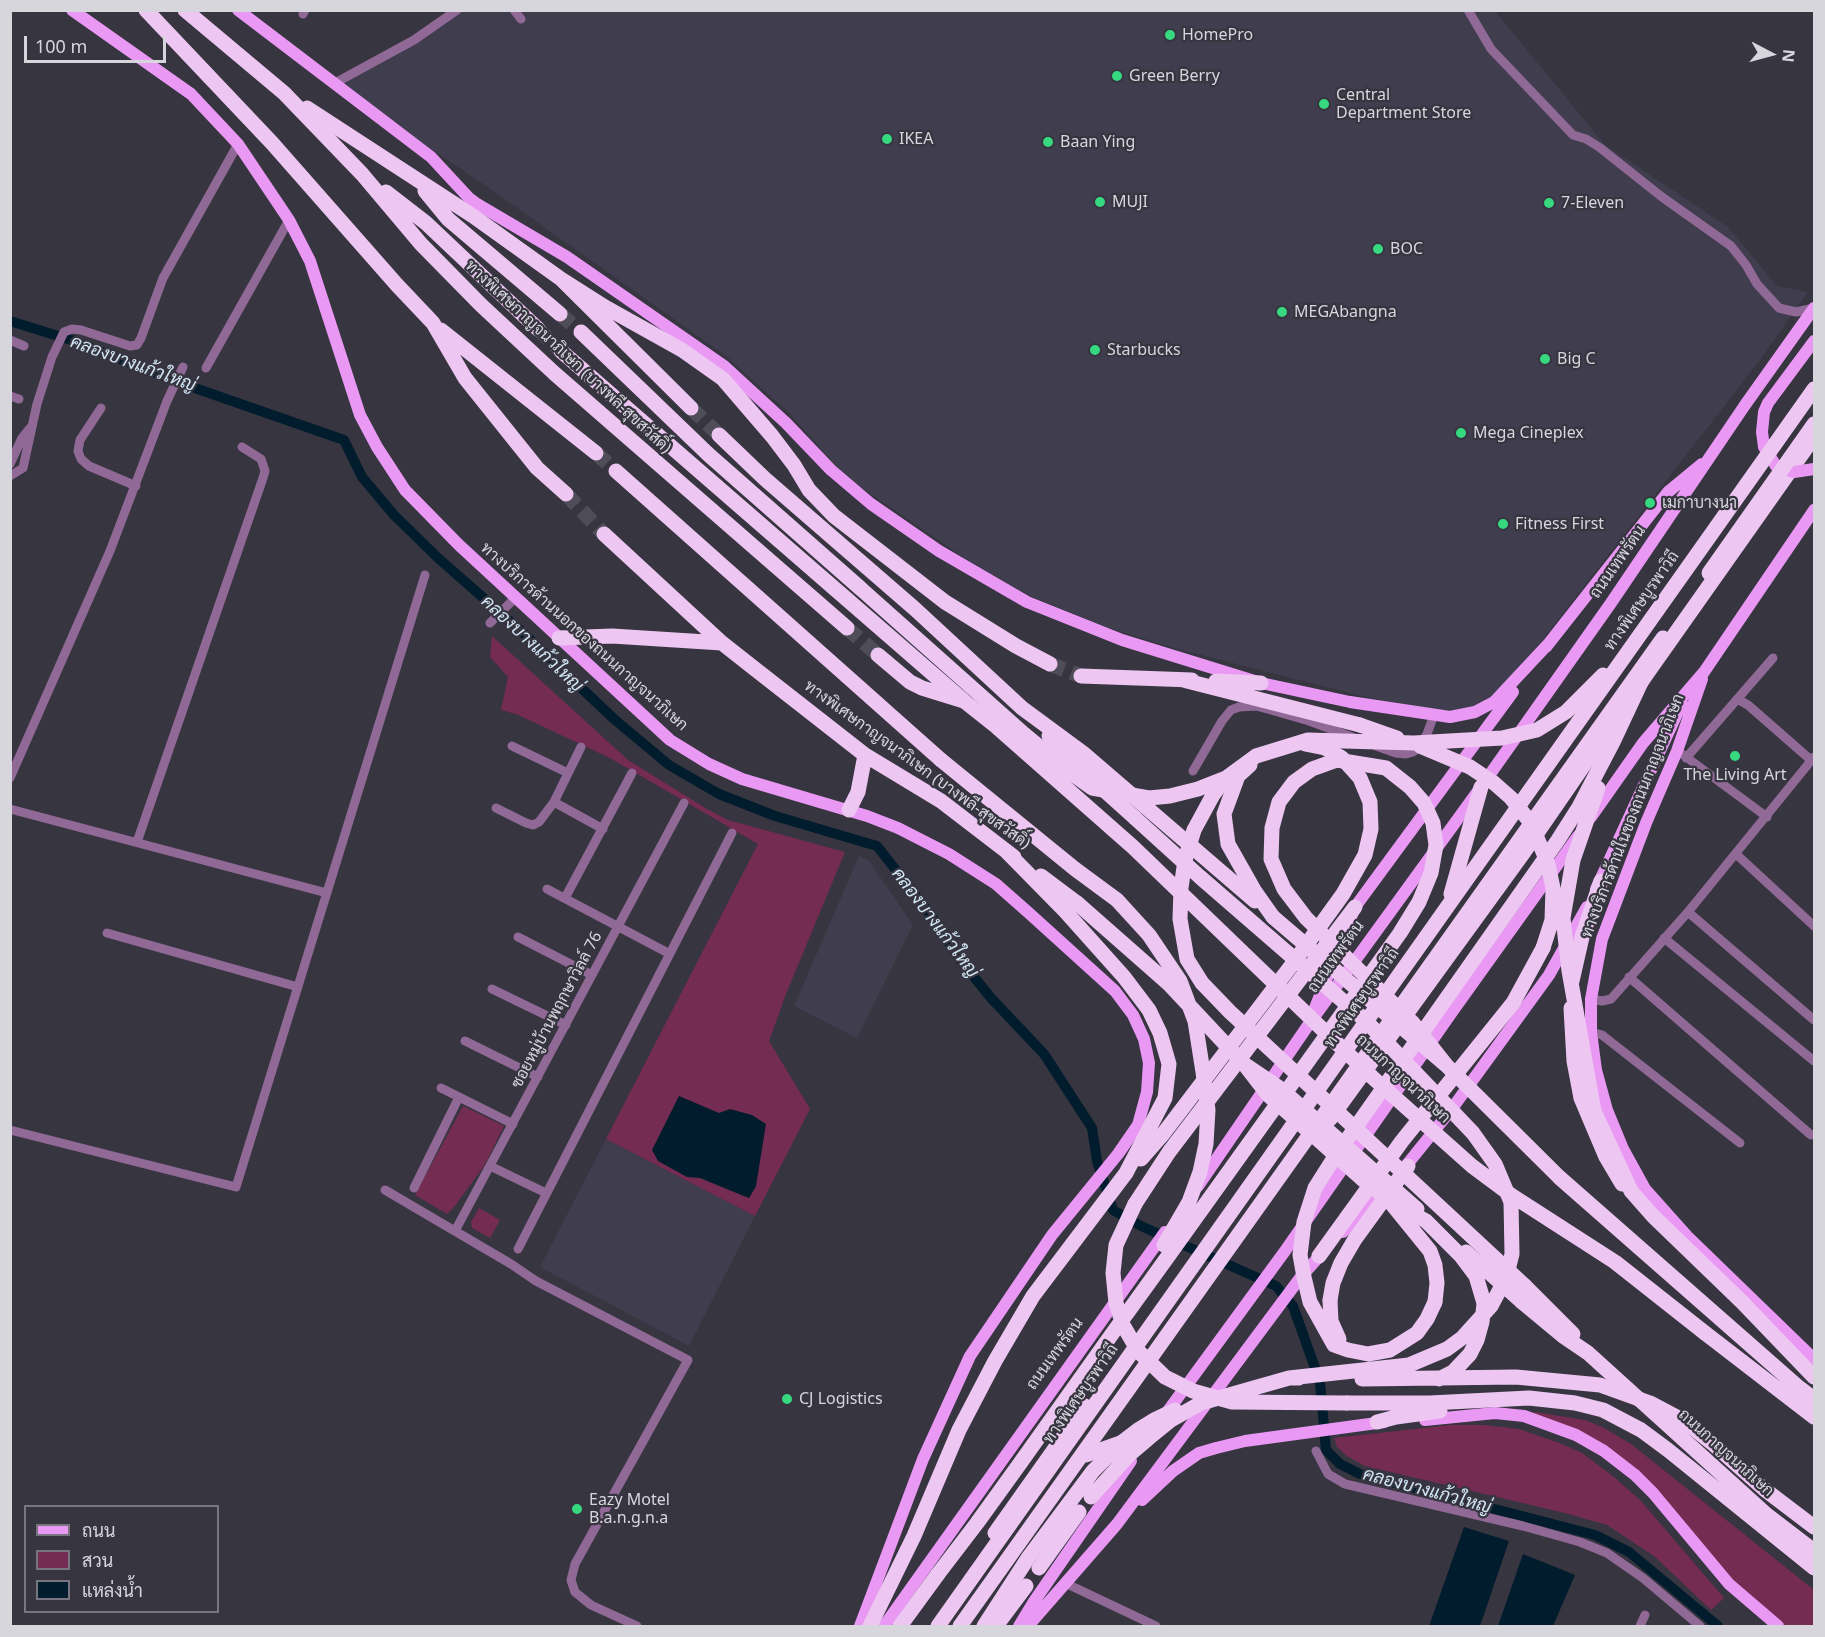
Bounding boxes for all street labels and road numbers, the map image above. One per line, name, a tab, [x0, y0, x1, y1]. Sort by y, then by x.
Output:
street label: ทางพิเศษกาญจนาภิเษก (บางพลี-สุขสวัสดิ์)	[461, 256, 675, 458]
street label: ถนนเทพรัตน	[1586, 522, 1650, 602]
street label: ทางบริการด้านนอกของถนนกาญจนาภิเษก	[476, 539, 692, 735]
street label: ทางพิเศษบูรพาวิถี	[1600, 547, 1684, 655]
street label: ทางพิเศษกาญจนาภิเษก (บางพลี-สุขสวัสดิ์)	[800, 677, 1034, 853]
street label: ทางบริการด้านในของถนนกาญจนาภิเษก	[1577, 691, 1689, 941]
street label: ถนนเทพรัตน	[1303, 917, 1369, 997]
street label: ซอยหมู่บ้านพฤกษาวิลล์ 76	[508, 928, 606, 1092]
street label: ทางพิเศษบูรพาวิถี	[1320, 944, 1404, 1052]
street label: ถนนกาญจนาภิเษก	[1352, 1030, 1454, 1128]
street label: ถนนเทพรัตน	[1022, 1314, 1088, 1394]
street label: ทางพิเศษบูรพาวิถี	[1039, 1340, 1123, 1448]
street label: ถนนกาญจนาภิเษก	[1674, 1405, 1778, 1501]

